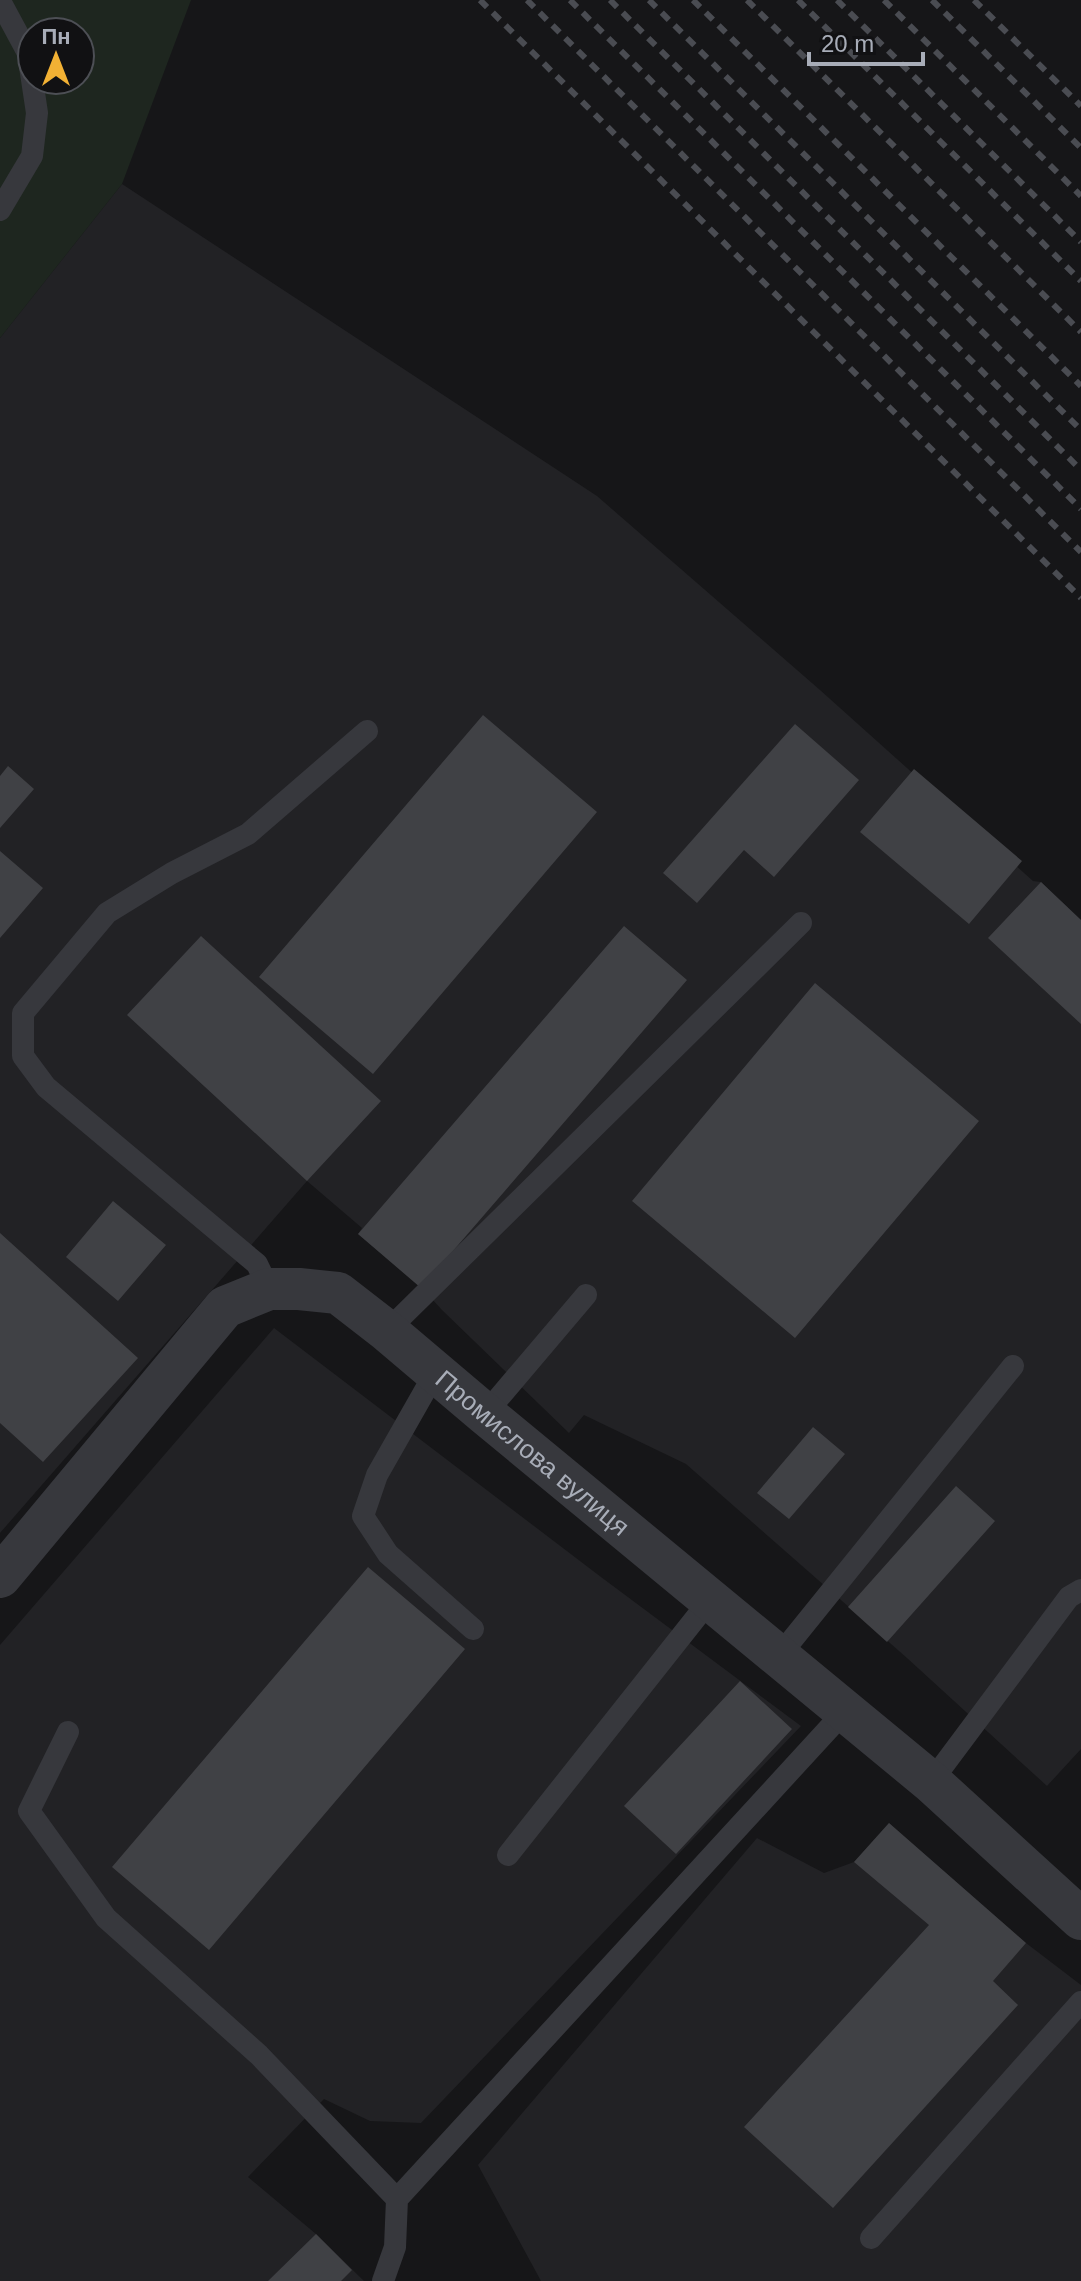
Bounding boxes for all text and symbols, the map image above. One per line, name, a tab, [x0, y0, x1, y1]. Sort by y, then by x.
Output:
north arrow	[16, 16, 96, 96]
scale bar	[809, 16, 923, 66]
text: Пн	[41, 24, 71, 49]
text: 20 m	[821, 30, 874, 57]
street label: Промислова вулиця	[430, 1364, 635, 1542]

